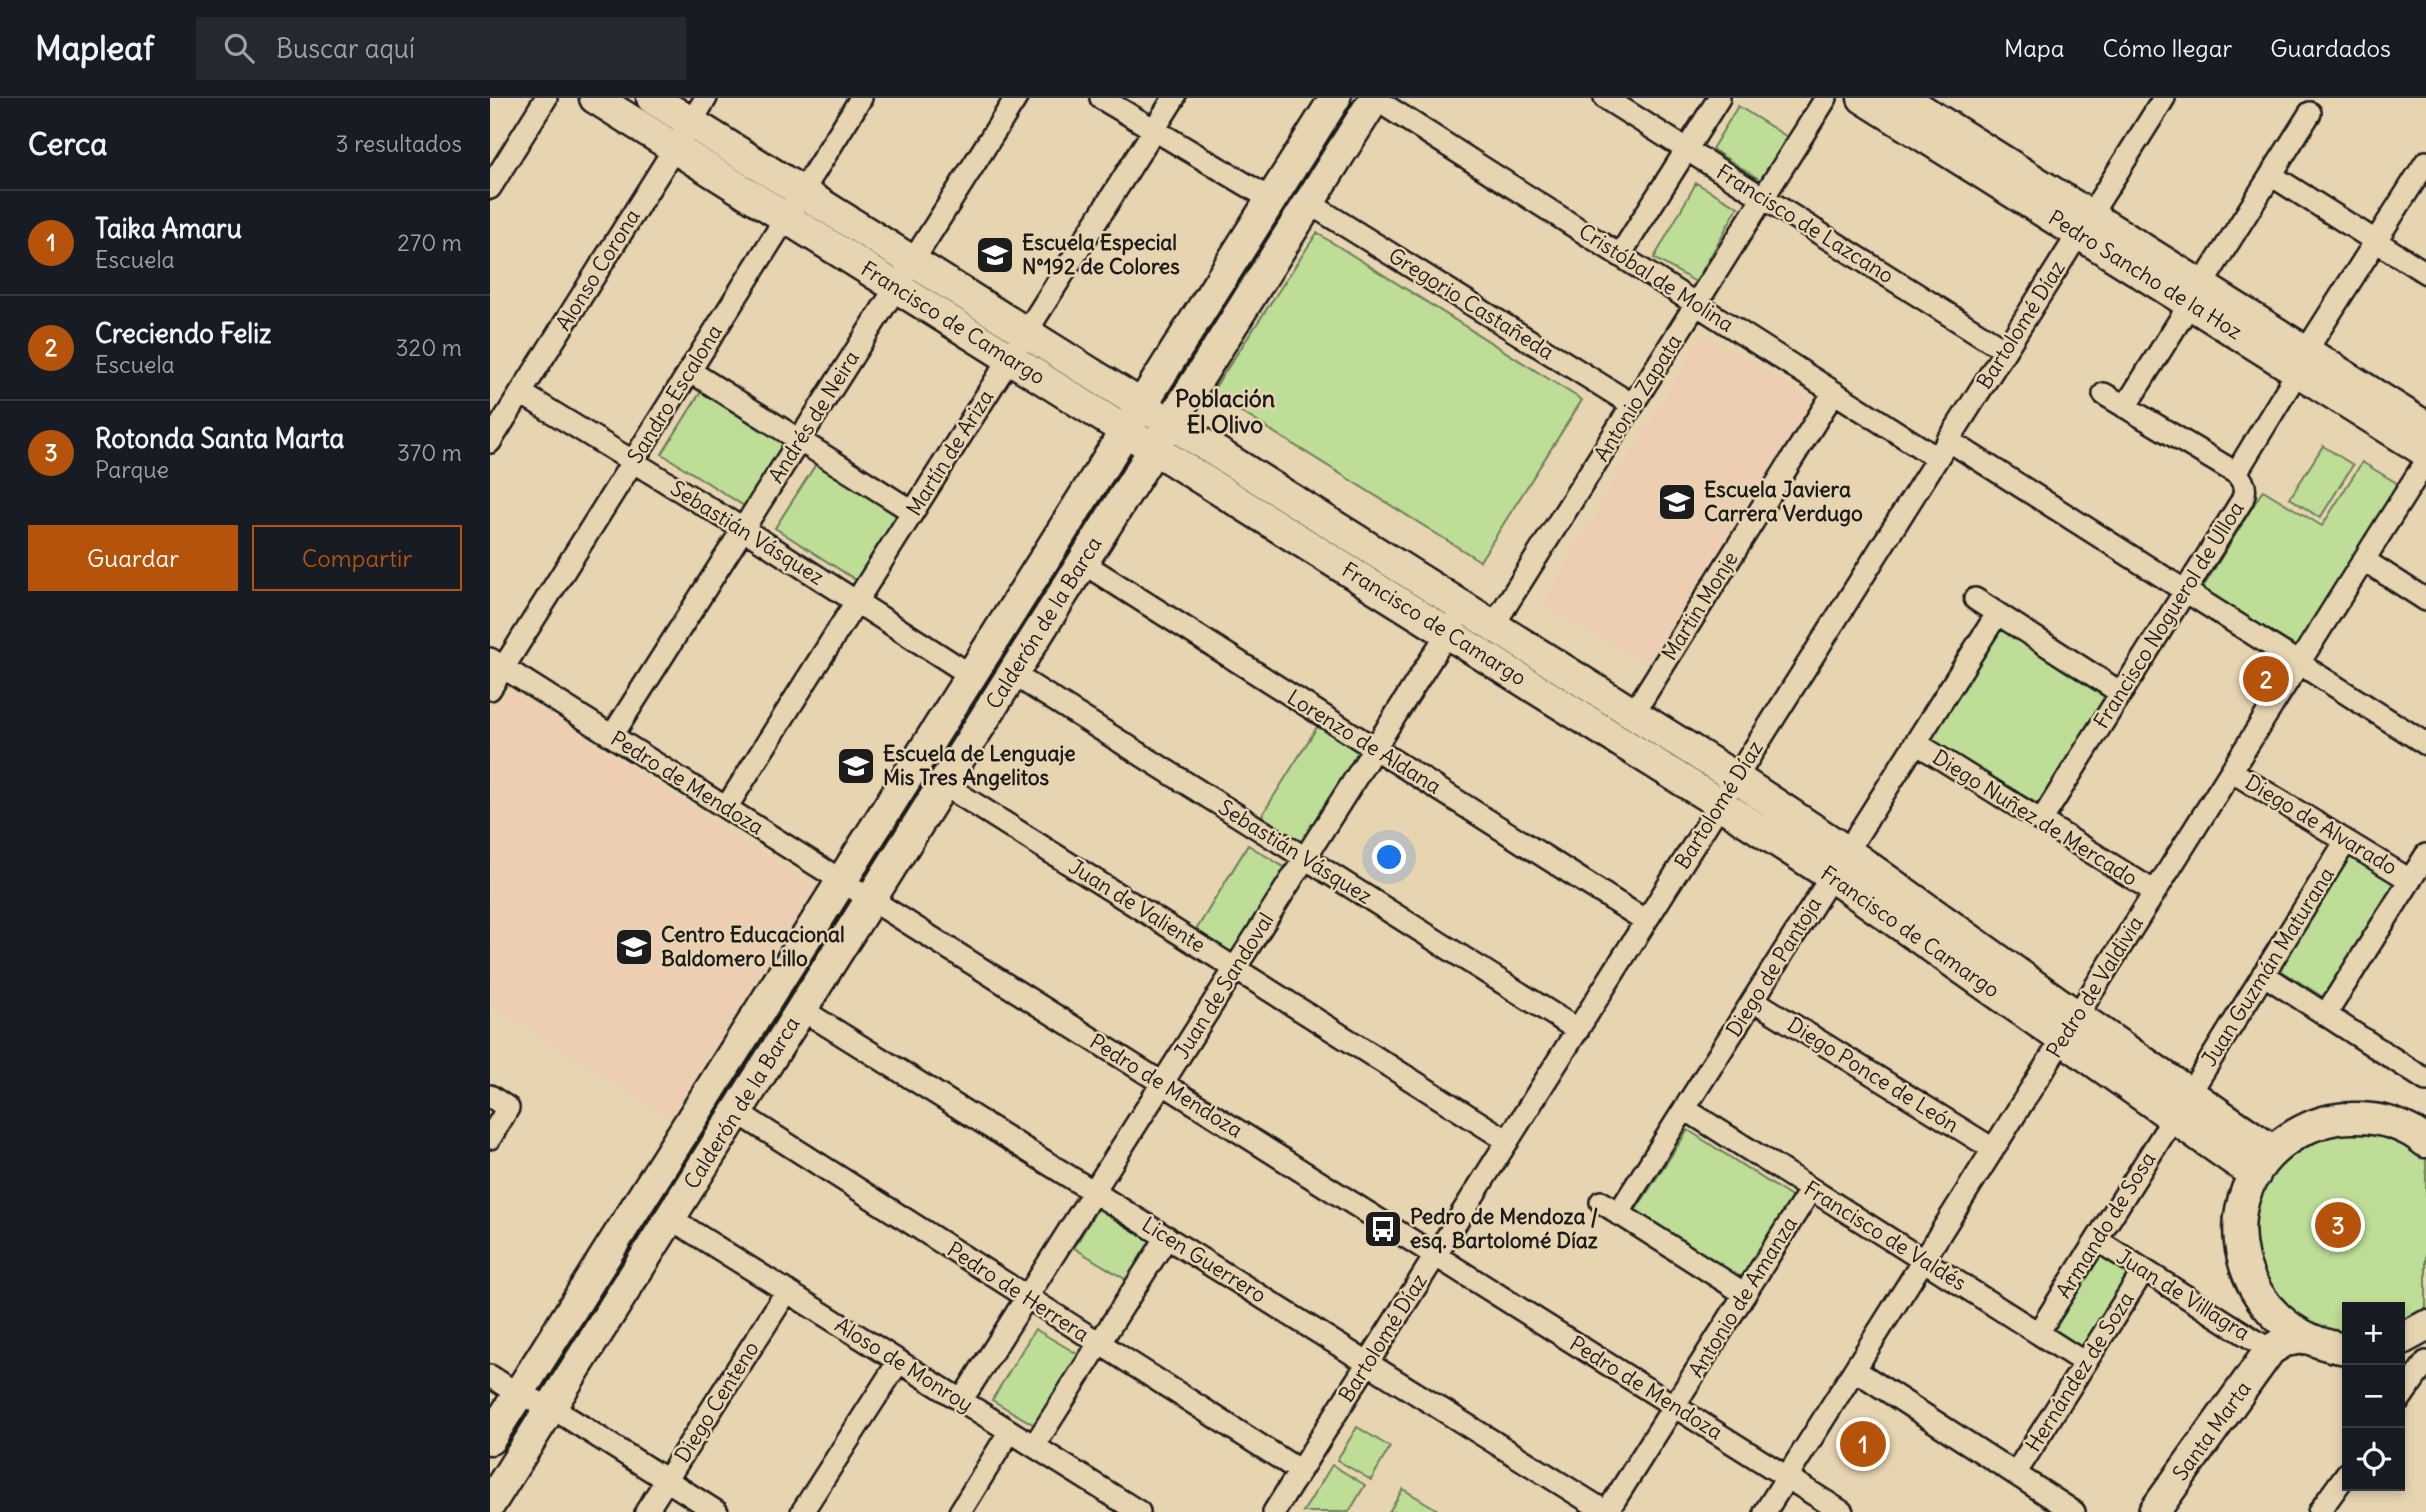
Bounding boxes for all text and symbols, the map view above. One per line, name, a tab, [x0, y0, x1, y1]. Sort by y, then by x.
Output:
search box	[196, 17, 686, 80]
text: Mapleaf	[35, 27, 154, 69]
icon: search	[220, 29, 258, 67]
text: Buscar aquí	[276, 32, 415, 65]
text: Mapa	[2004, 33, 2064, 63]
text: Cómo llegar	[2102, 33, 2232, 63]
text: Guardados	[2270, 33, 2391, 63]
text: Cerca	[28, 125, 107, 163]
text: 3 resultados	[336, 129, 462, 158]
street label: Francisco de Lazcano	[1712, 158, 1899, 289]
street label: Alonso Corona	[549, 204, 646, 336]
street label: Pedro Sancho de la Hoz	[2044, 204, 2247, 345]
text: Taika Amaru	[95, 212, 242, 245]
street label: Cristóbal de Molina	[1574, 217, 1739, 338]
text: 1	[46, 228, 56, 257]
text: 270 m	[397, 228, 462, 257]
place label: Escuela Especial N°192 de Colores	[1022, 229, 1180, 280]
school or university icon: Escuela Especial N°192 de Colores	[974, 234, 1016, 276]
street label: Gregorio Castañeda	[1384, 242, 1559, 365]
text: Escuela	[95, 245, 175, 274]
street label: Francisco de Camargo	[856, 255, 1050, 390]
street label: Bartolomé Díaz	[1970, 256, 2071, 394]
text: Creciendo Feliz	[95, 317, 271, 350]
street label: Sandro Escalona	[621, 319, 728, 468]
street label: Antonio Zapata	[1588, 329, 1687, 466]
text: 2	[45, 333, 57, 362]
text: 320 m	[396, 333, 462, 362]
street label: Andrés de Neira	[762, 346, 865, 488]
text: Escuela	[95, 350, 175, 379]
district label: Población El Olivo	[1175, 384, 1275, 439]
street label: Martín de Ariza	[900, 385, 999, 521]
text: Rotonda Santa Marta	[95, 422, 344, 455]
text: 3	[44, 438, 58, 467]
text: 370 m	[397, 438, 462, 467]
text: Parque	[95, 455, 169, 484]
street label: Sebastián Vásquez	[665, 474, 829, 591]
place label: Escuela Javiera Carrera Verdugo	[1704, 476, 1863, 527]
school or university icon: Escuela Javiera Carrera Verdugo	[1656, 481, 1698, 523]
street label: Francisco Noguerol de Ulloa	[2087, 496, 2250, 733]
button: Guardar	[28, 525, 238, 591]
button: Compartir	[252, 525, 462, 591]
street label: Calderón de la Barca	[980, 532, 1108, 714]
street label: Martin Monje	[1655, 546, 1744, 665]
street label: Francisco de Camargo	[1337, 556, 1531, 691]
pin: 2	[2243, 653, 2289, 705]
street label: Lorenzo de Aldana	[1282, 683, 1446, 800]
street label: Pedro de Mendoza	[606, 725, 769, 841]
street label: Bartolomé Díaz	[1668, 736, 1769, 874]
place label: Escuela de Lenguaje Mis Tres Angelitos	[883, 740, 1075, 791]
street label: Diego Nuñez de Mercado	[1928, 744, 2143, 892]
school or university icon: Escuela de Lenguaje Mis Tres Angelitos	[835, 745, 877, 787]
street label: Diego de Alvarado	[2240, 769, 2402, 881]
street label: Sebastián Vásquez	[1213, 793, 1377, 910]
your location	[1372, 840, 1406, 874]
street label: Juan de Valiente	[1064, 853, 1210, 958]
street label: Francisco de Camargo	[1816, 860, 2005, 1004]
street label: Juan Guzmán Maturana	[2195, 862, 2340, 1071]
street label: Diego de Pantoja	[1720, 892, 1827, 1042]
street label: Juan de Sandoval	[1168, 908, 1279, 1064]
street label: Pedro de Valdivia	[2040, 911, 2149, 1063]
place label: Centro Educacional Baldomero Lillo	[661, 921, 845, 972]
school or university icon: Centro Educacional Baldomero Lillo	[613, 926, 655, 968]
street label: Diego Ponce de León	[1783, 1011, 1964, 1138]
street label: Calderón de la Barca	[678, 1012, 806, 1194]
street label: Pedro de Mendoza	[1085, 1028, 1248, 1144]
street label: Armando de Sosa	[2050, 1147, 2161, 1303]
street label: Francisco de Valdés	[1799, 1175, 1971, 1296]
pin: 3	[2315, 1199, 2361, 1251]
place label: Pedro de Mendoza / esq. Bartolomé Díaz	[1410, 1203, 1598, 1254]
bus stop icon: Pedro de Mendoza / esq. Bartolomé Díaz	[1362, 1208, 1404, 1250]
street label: Licen Guerrero	[1137, 1211, 1271, 1309]
street label: Antonio de Amanza	[1682, 1211, 1803, 1382]
street label: Pedro de Herrera	[942, 1236, 1094, 1347]
street label: Juan de Villagra	[2112, 1243, 2255, 1346]
street label: Bartolomé Díaz	[1332, 1269, 1433, 1407]
street label: Hernández de Soza	[2020, 1287, 2140, 1457]
map controls	[2342, 1302, 2405, 1491]
button: +	[2342, 1302, 2405, 1365]
street label: Aloso de Monroy	[830, 1311, 978, 1418]
street label: Pedro de Mendoza	[1565, 1330, 1728, 1446]
street label: Diego Centeno	[669, 1336, 765, 1467]
button: −	[2342, 1365, 2405, 1428]
street label: Santa Marta	[2167, 1376, 2257, 1486]
pin: 1	[1840, 1418, 1886, 1470]
button: locate	[2342, 1428, 2405, 1491]

